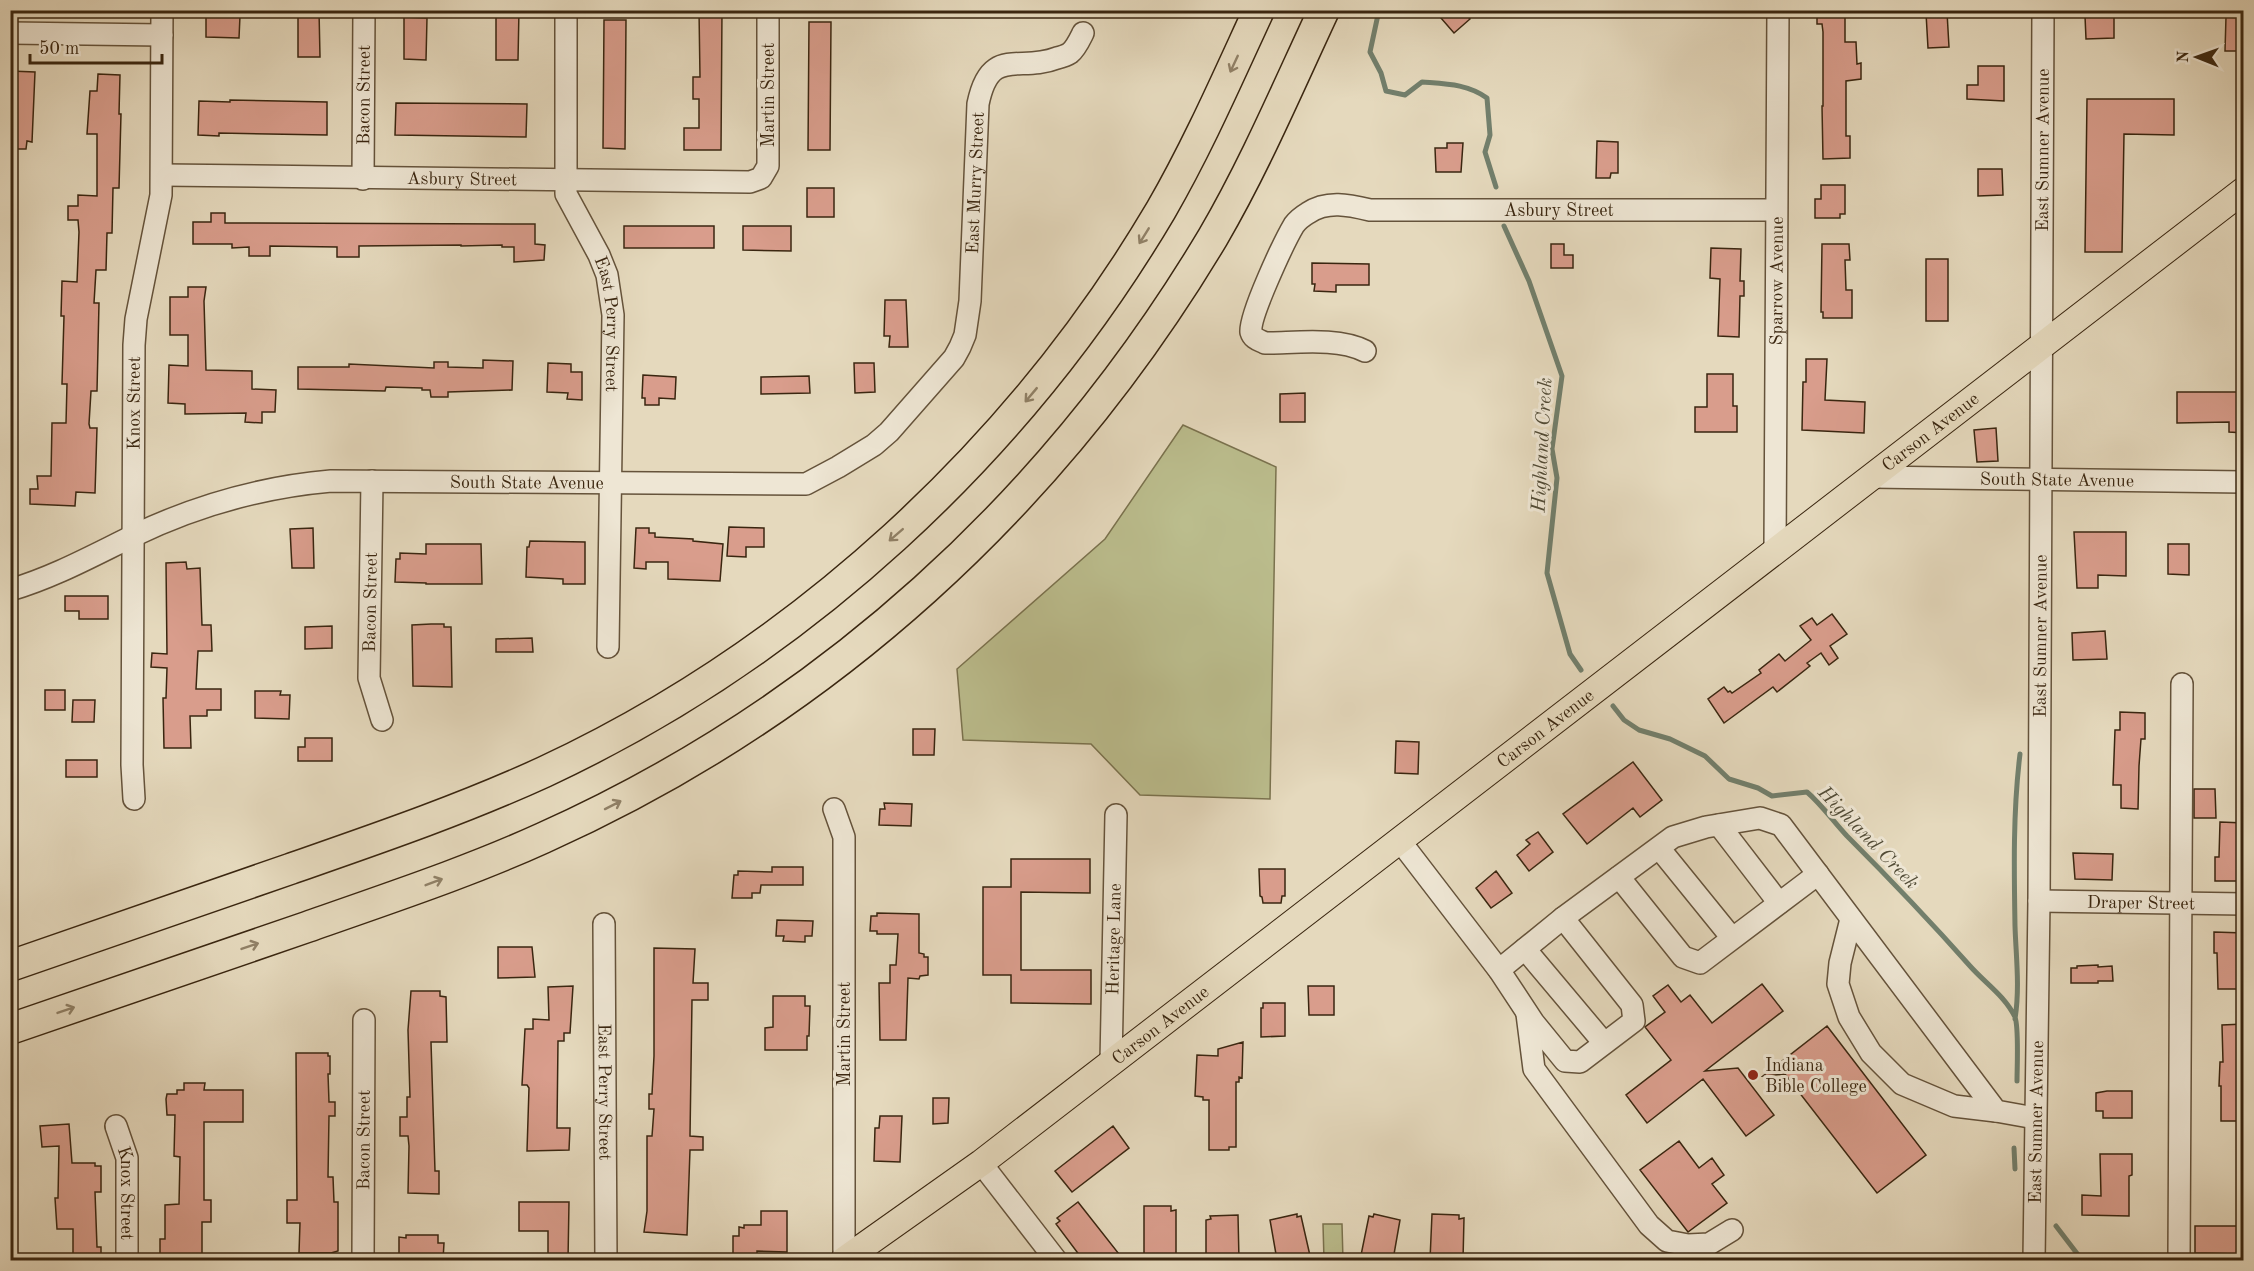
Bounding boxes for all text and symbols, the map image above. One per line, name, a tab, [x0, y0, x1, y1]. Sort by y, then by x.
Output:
scale bar	[30, 27, 162, 65]
north arrow	[2167, 27, 2227, 87]
text: 50 m	[39, 40, 79, 58]
street label: Martin Street	[760, 43, 778, 147]
street label: Bacon Street	[355, 45, 374, 145]
text: N	[2176, 50, 2192, 63]
one-way arrow	[1228, 54, 1240, 72]
street label: East Sumner Avenue	[2034, 68, 2053, 232]
street label: East Murry Street	[964, 111, 988, 254]
street label: Asbury Street	[407, 170, 517, 189]
street label: Asbury Street	[1504, 202, 1614, 220]
street label: Sparrow Avenue	[1768, 216, 1787, 346]
one-way arrow	[1138, 227, 1150, 244]
street label: East Perry Street	[590, 254, 621, 392]
street label: Knox Street	[125, 356, 144, 450]
water label: Highland Creek	[1529, 377, 1557, 514]
one-way arrow	[1024, 387, 1038, 402]
street label: Carson Avenue	[1879, 390, 1983, 475]
street label: South State Avenue	[1980, 470, 2134, 491]
street label: South State Avenue	[450, 474, 604, 493]
one-way arrow	[889, 528, 904, 542]
street label: Bacon Street	[361, 552, 381, 652]
street label: East Sumner Avenue	[2032, 554, 2051, 718]
street label: Carson Avenue	[1494, 686, 1598, 772]
water label: Highland Creek	[1813, 782, 1922, 894]
one-way arrow	[604, 798, 622, 810]
one-way arrow	[424, 876, 443, 887]
street label: Heritage Lane	[1104, 883, 1125, 995]
street label: Draper Street	[2087, 894, 2195, 913]
one-way arrow	[240, 940, 259, 951]
street label: Martin Street	[836, 982, 854, 1086]
street label: Carson Avenue	[1109, 983, 1213, 1069]
one-way arrow	[56, 1004, 75, 1015]
street label: East Perry Street	[595, 1023, 613, 1161]
street label: East Sumner Avenue	[2027, 1040, 2047, 1204]
place label: Indiana Bible College	[1765, 1057, 1867, 1096]
marker: Indiana Bible College	[1746, 1068, 1760, 1082]
street label: Bacon Street	[355, 1090, 374, 1190]
street label: Knox Street	[114, 1144, 135, 1240]

